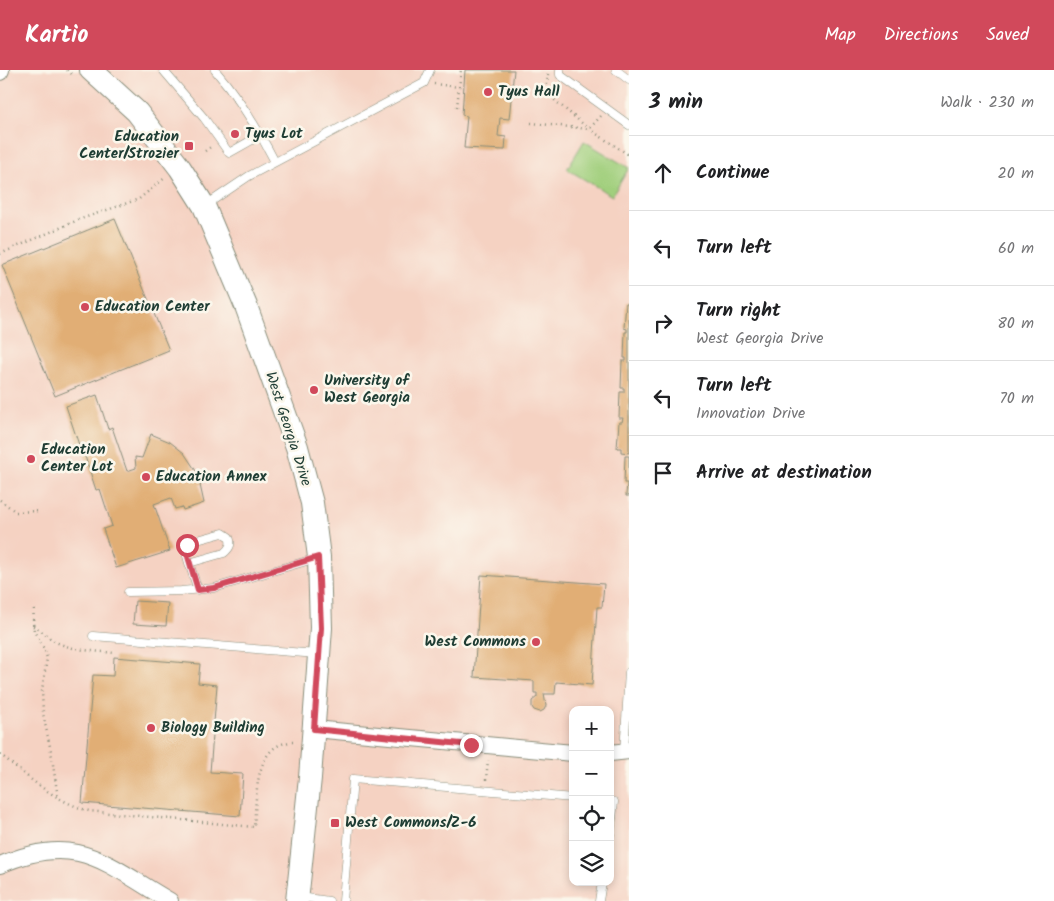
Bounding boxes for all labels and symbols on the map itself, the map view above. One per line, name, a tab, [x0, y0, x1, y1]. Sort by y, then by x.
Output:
place label: Tyus Hall	[498, 80, 559, 104]
marker: Tyus Hall	[482, 86, 494, 98]
place label: Tyus Lot	[245, 122, 303, 146]
place label: Education Center/Strozier	[79, 125, 180, 166]
marker: Tyus Lot	[229, 128, 241, 140]
marker: Education Center/Strozier	[183, 140, 195, 152]
place label: Education Center	[95, 295, 210, 319]
marker: Education Center	[79, 301, 91, 313]
street label: West Georgia Drive	[258, 369, 318, 490]
place label: University of West Georgia	[324, 369, 410, 410]
marker: University of West Georgia	[308, 384, 320, 396]
place label: Education Center Lot	[41, 438, 113, 479]
marker: Education Center Lot	[25, 453, 37, 465]
place label: Education Annex	[156, 465, 268, 489]
marker: Education Annex	[140, 471, 152, 483]
route start	[176, 534, 199, 557]
place label: West Commons	[425, 630, 526, 654]
marker: West Commons	[530, 636, 542, 648]
place label: Biology Building	[161, 716, 265, 740]
marker: Biology Building	[145, 722, 157, 734]
route end	[460, 734, 483, 757]
place label: West Commons/Z-6	[345, 811, 476, 835]
marker: West Commons/Z-6	[329, 817, 341, 829]

